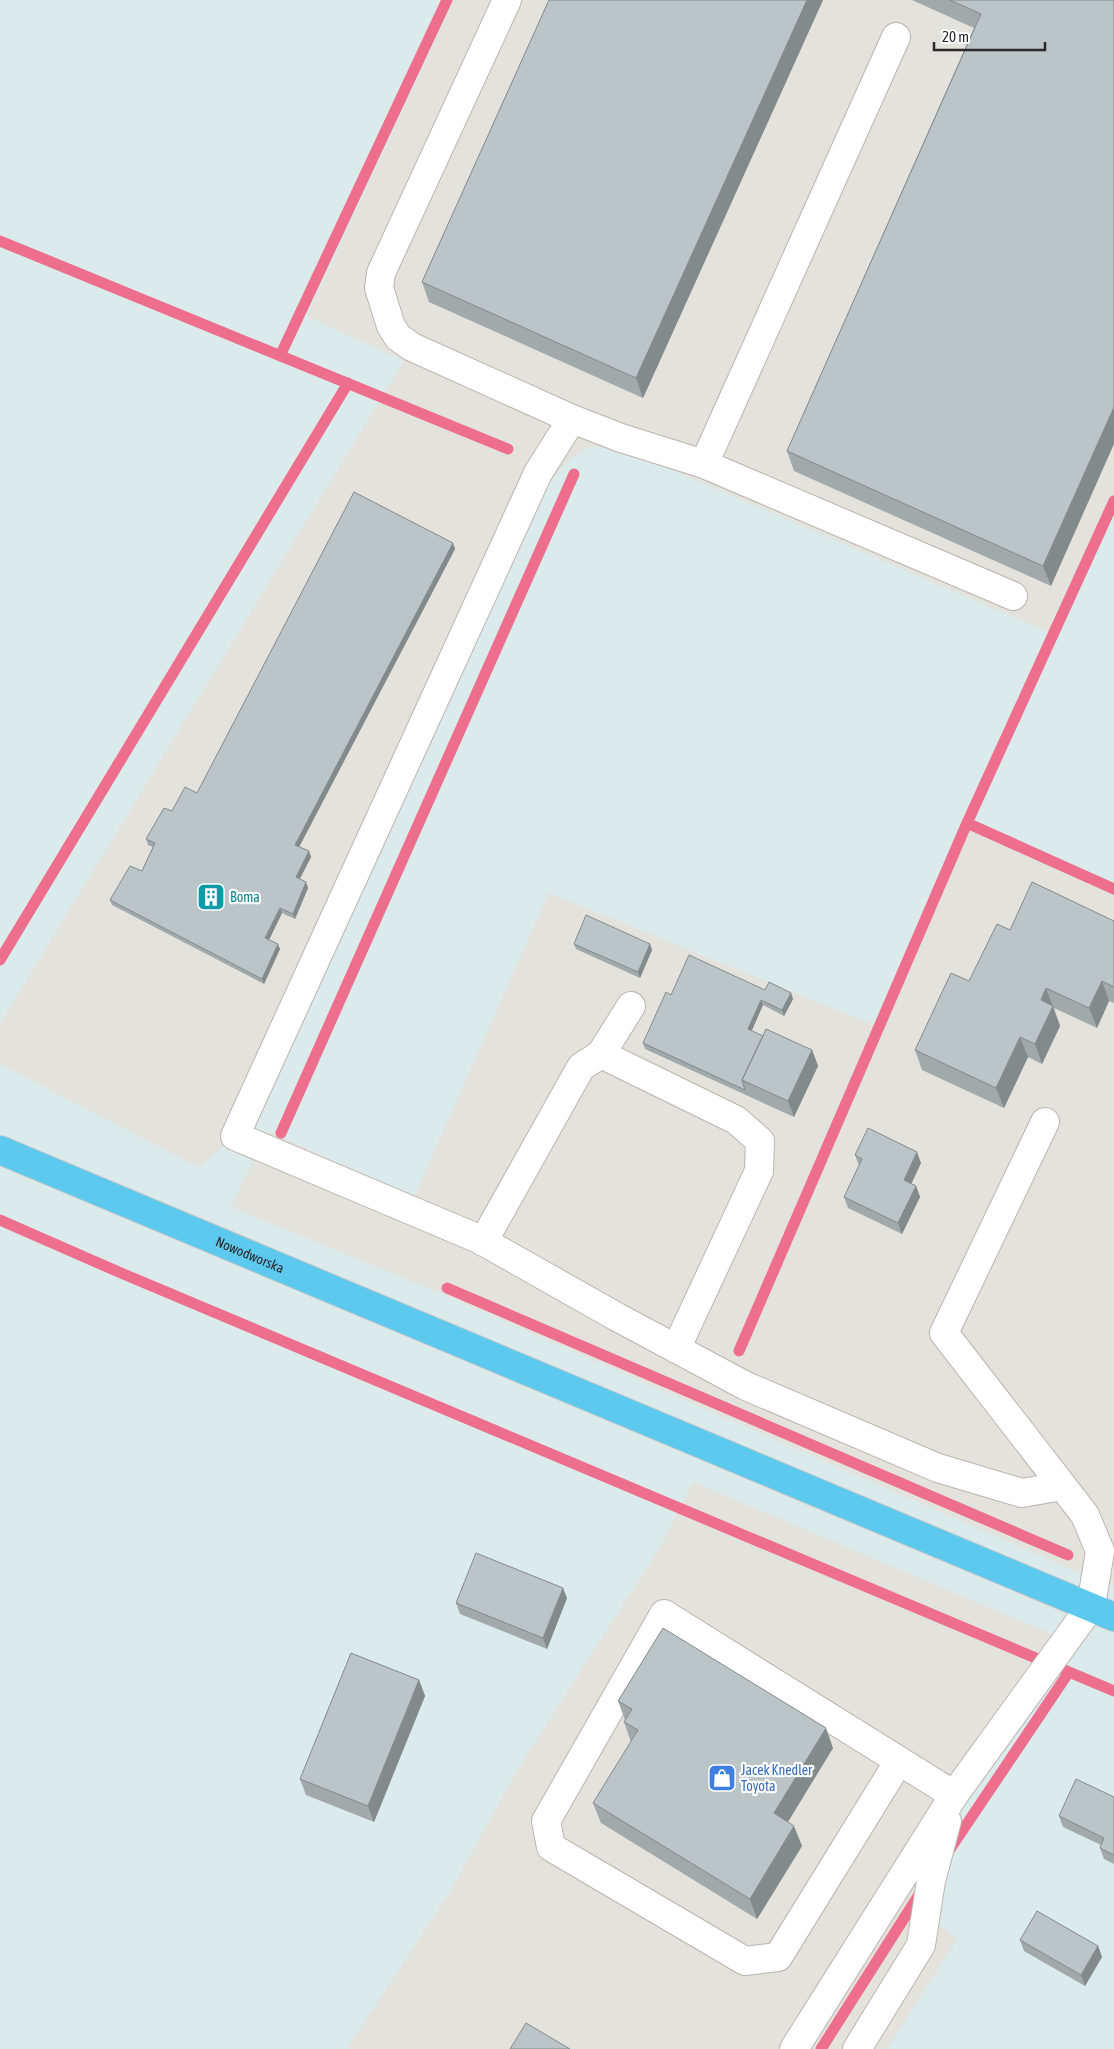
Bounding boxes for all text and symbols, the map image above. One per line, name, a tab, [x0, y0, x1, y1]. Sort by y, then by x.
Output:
scale bar	[934, 20, 1045, 52]
text: 20 m	[942, 28, 969, 45]
building icon: Boma	[196, 882, 226, 912]
place label: Boma	[230, 889, 260, 905]
street label: Nowodworska	[213, 1233, 287, 1276]
place label: Jacek Knedler Toyota	[741, 1762, 813, 1794]
shop icon: Jacek Knedler Toyota	[707, 1763, 737, 1793]

